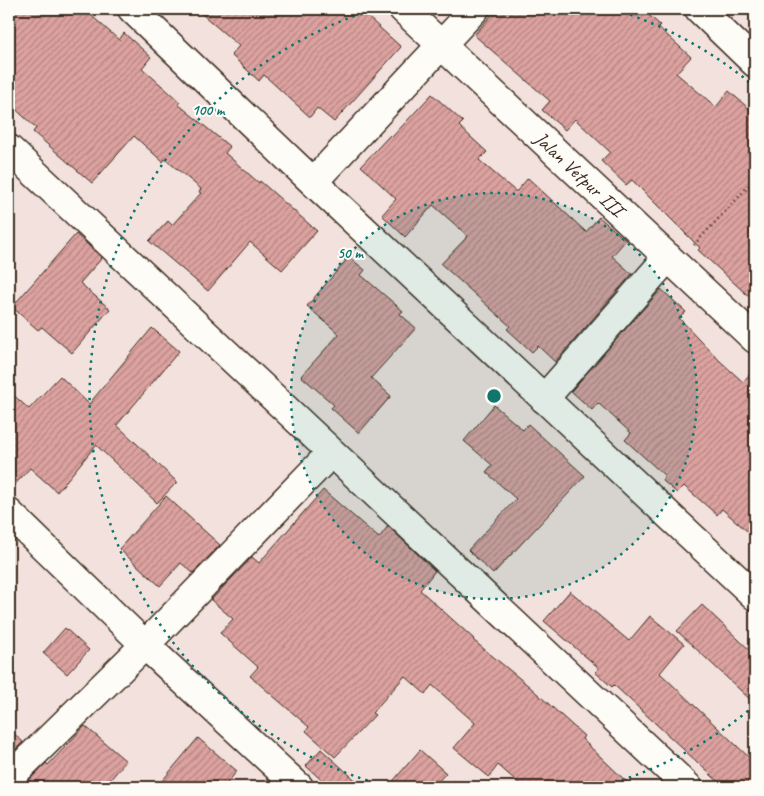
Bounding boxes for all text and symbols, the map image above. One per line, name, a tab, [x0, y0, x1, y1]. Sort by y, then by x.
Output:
text: 100 m	[192, 101, 226, 120]
street label: Jalan Vetpur III	[528, 125, 632, 225]
text: 50 m	[337, 244, 364, 263]
centre of rings	[485, 387, 503, 405]

